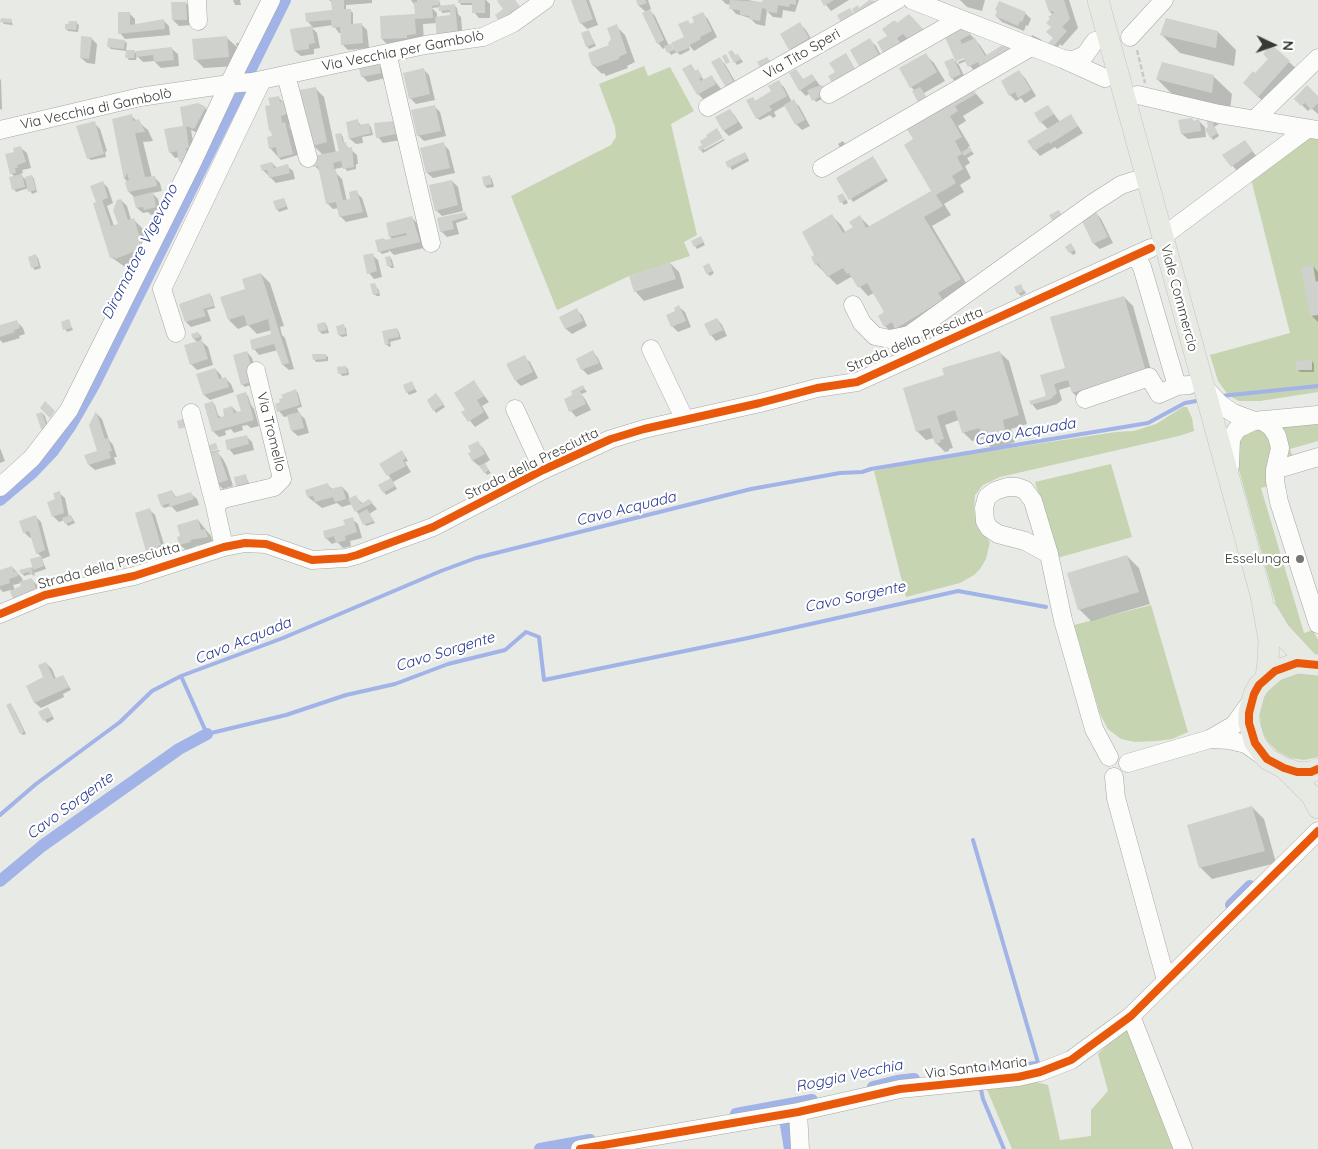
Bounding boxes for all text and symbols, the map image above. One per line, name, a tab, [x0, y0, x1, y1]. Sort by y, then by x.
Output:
north arrow	[1248, 20, 1298, 70]
street label: Via Tito Speri	[761, 25, 843, 83]
street label: Via Vecchia per Gambolò	[321, 27, 485, 75]
text: N	[1279, 40, 1297, 51]
street label: Via Vecchia di Gambolò	[19, 85, 173, 133]
water label: Diramatore Vigevano	[98, 182, 182, 322]
street label: Viale Commercio	[1157, 242, 1201, 354]
street label: Strada della Presciutta	[844, 304, 986, 376]
street label: Via Tromello	[253, 391, 289, 473]
water label: Cavo Acquada	[973, 414, 1077, 450]
street label: Strada della Presciutta	[463, 424, 601, 504]
water label: Cavo Acquada	[574, 488, 678, 530]
street label: Strada della Presciutta	[36, 539, 182, 593]
place label: Esselunga	[1225, 551, 1290, 567]
marker: Esselunga	[1294, 553, 1306, 565]
water label: Cavo Sorgente	[803, 578, 907, 616]
water label: Cavo Acquada	[192, 614, 294, 668]
water label: Cavo Sorgente	[393, 628, 497, 676]
water label: Cavo Sorgente	[23, 769, 117, 843]
street label: Via Santa Maria	[924, 1053, 1028, 1083]
water label: Roggia Vecchia	[794, 1056, 904, 1096]

